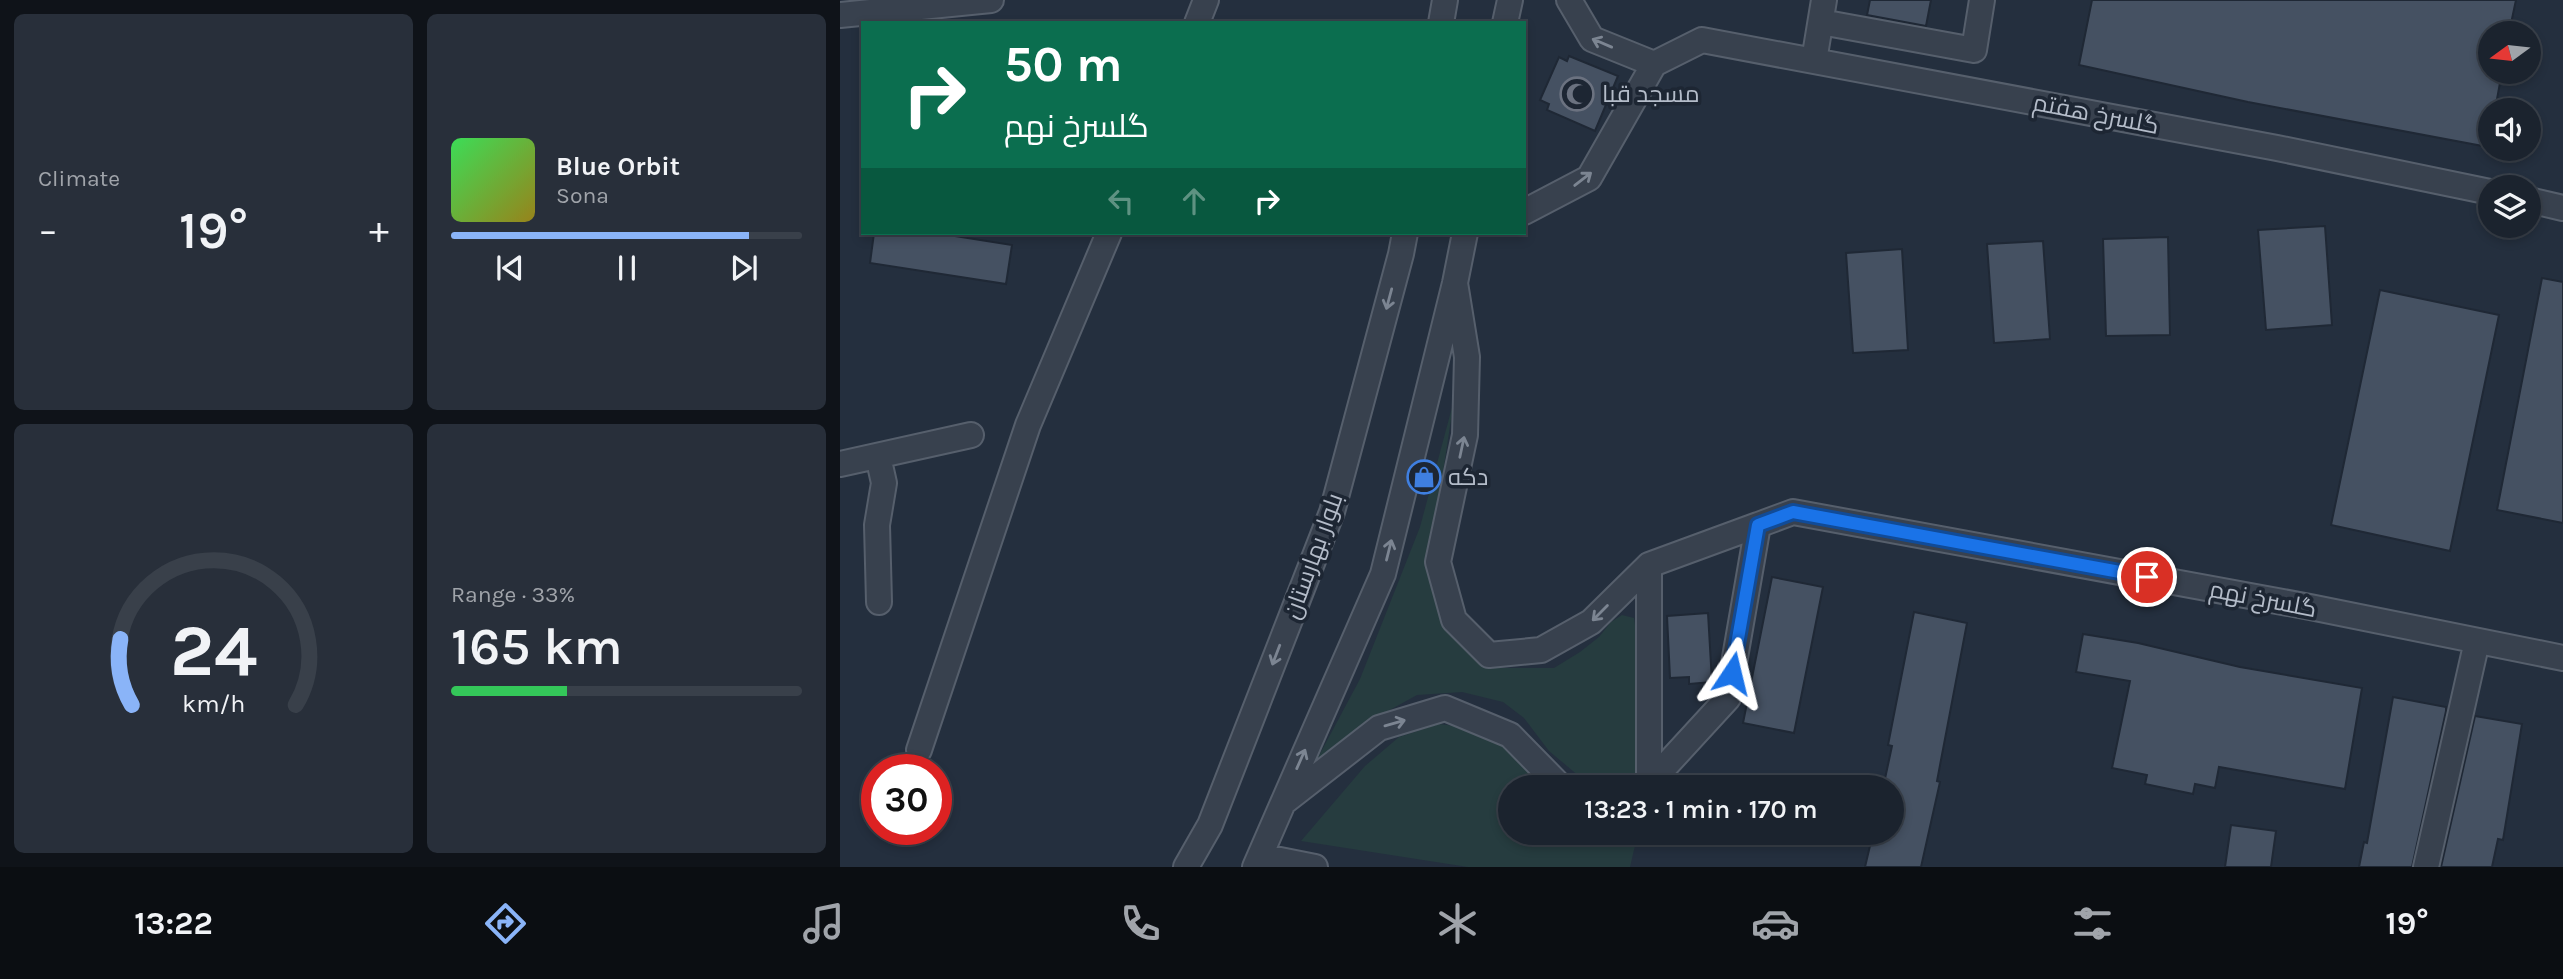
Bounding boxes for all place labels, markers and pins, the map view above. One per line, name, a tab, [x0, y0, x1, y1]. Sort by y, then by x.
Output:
mosque icon: مسجد قبا	[1558, 75, 1596, 113]
place label: مسجد قبا	[1602, 80, 1700, 108]
shop icon: دکه	[1405, 458, 1443, 496]
place label: دکه	[1448, 463, 1488, 491]
pin	[2117, 547, 2177, 607]

